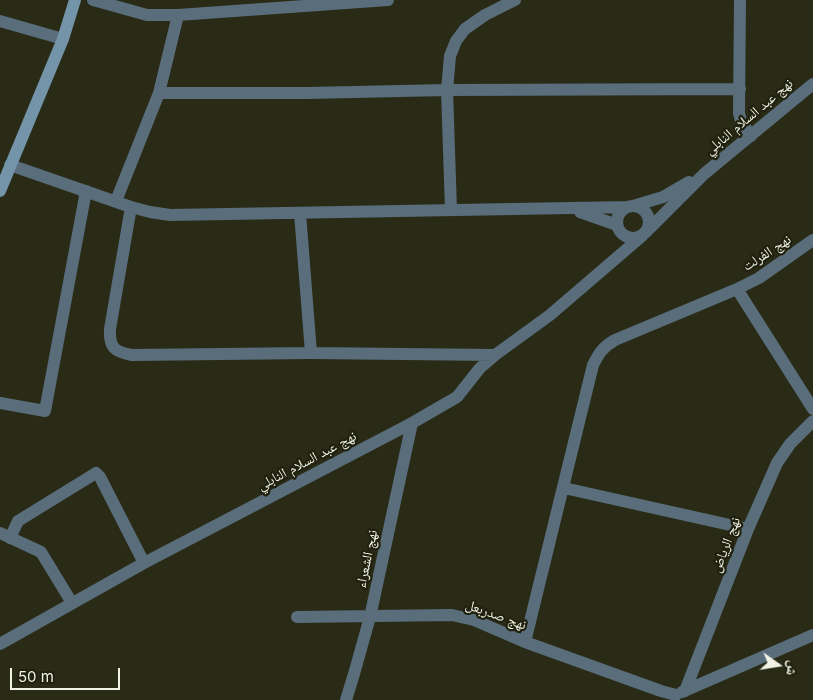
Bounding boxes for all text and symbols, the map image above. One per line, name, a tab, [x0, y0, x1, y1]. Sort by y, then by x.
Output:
street label: نهج عبد السلام النابلي	[702, 75, 796, 159]
street label: نهج الفرلت	[740, 231, 794, 275]
street label: نهج عبد السلام النابلي	[255, 428, 359, 494]
street label: نهج الرياض	[708, 515, 744, 575]
street label: نهج الشعراء	[353, 528, 381, 590]
street label: نهج صدربعل	[463, 596, 529, 634]
north arrow	[753, 640, 803, 690]
scale bar	[12, 658, 122, 690]
text: ش	[783, 659, 803, 678]
text: 50 m	[18, 667, 54, 686]

